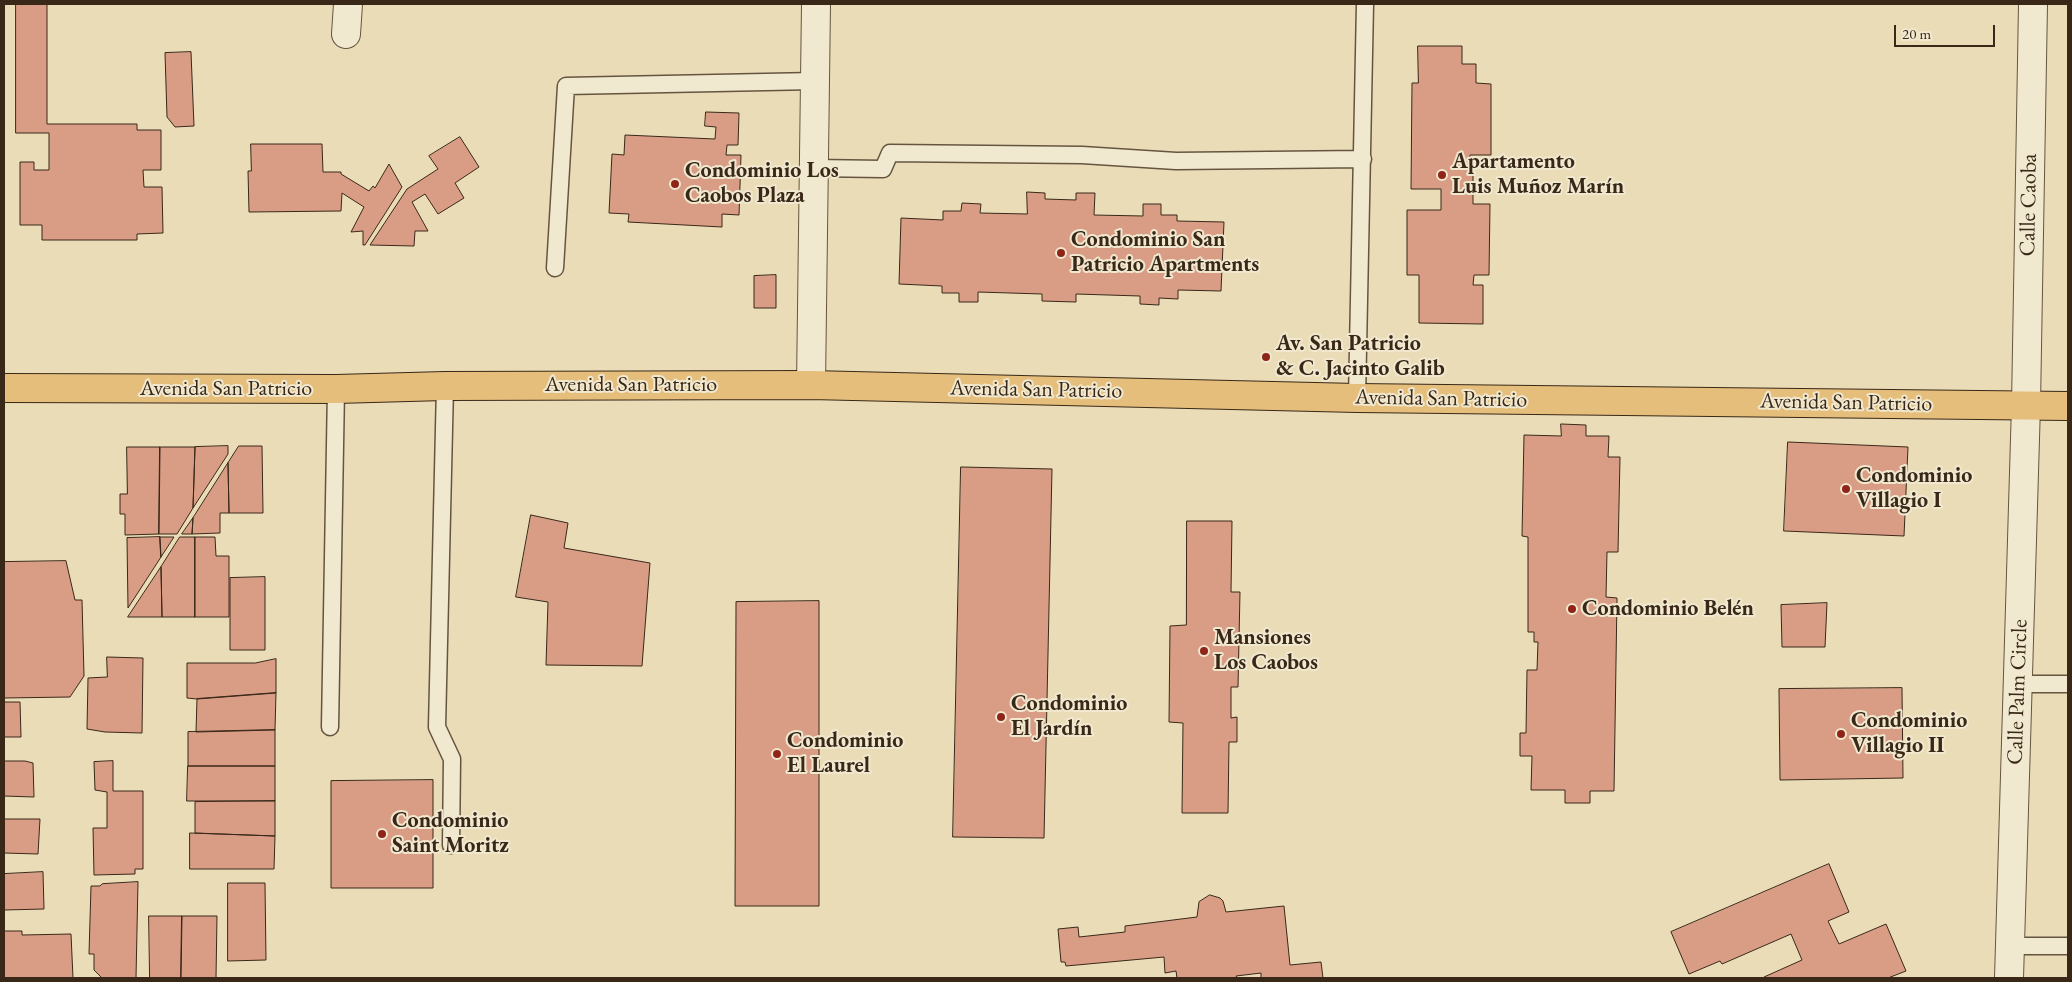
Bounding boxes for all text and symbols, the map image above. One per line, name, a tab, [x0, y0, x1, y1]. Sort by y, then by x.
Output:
scale bar	[1897, 15, 1998, 47]
text: 20 m	[1902, 24, 1931, 43]
place label: Apartamento Luis Muñoz Marín	[1452, 149, 1624, 200]
street label: Calle Caoba	[2015, 153, 2043, 257]
place label: Condominio Los Caobos Plaza	[685, 158, 839, 210]
marker: Apartamento Luis Muñoz Marín	[1436, 169, 1448, 181]
marker: Condominio Los Caobos Plaza	[669, 178, 681, 190]
place label: Condominio San Patricio Apartments	[1071, 227, 1259, 278]
marker: Condominio San Patricio Apartments	[1055, 247, 1067, 259]
place label: Av. San Patricio & C. Jacinto Galib	[1276, 331, 1445, 382]
marker: Av. San Patricio & C. Jacinto Galib	[1260, 351, 1272, 363]
street label: Avenida San Patricio	[545, 372, 717, 398]
street label: Avenida San Patricio	[950, 375, 1122, 405]
street label: Avenida San Patricio	[140, 376, 312, 402]
street label: Avenida San Patricio	[1355, 384, 1527, 414]
street label: Avenida San Patricio	[1760, 388, 1932, 418]
place label: Condominio Villagio I	[1856, 463, 1972, 514]
marker: Condominio Villagio I	[1840, 483, 1852, 495]
place label: Condominio Belén	[1582, 596, 1754, 622]
marker: Condominio Belén	[1566, 603, 1578, 615]
street label: Calle Palm Circle	[2002, 619, 2034, 765]
place label: Mansiones Los Caobos	[1214, 625, 1318, 676]
marker: Mansiones Los Caobos	[1198, 645, 1210, 657]
place label: Condominio El Jardín	[1011, 691, 1127, 742]
place label: Condominio Villagio II	[1851, 708, 1967, 759]
marker: Condominio El Jardín	[995, 711, 1007, 723]
place label: Condominio El Laurel	[787, 728, 903, 779]
marker: Condominio Villagio II	[1835, 728, 1847, 740]
marker: Condominio El Laurel	[771, 748, 783, 760]
place label: Condominio Saint Moritz	[392, 808, 509, 859]
marker: Condominio Saint Moritz	[376, 828, 388, 840]

